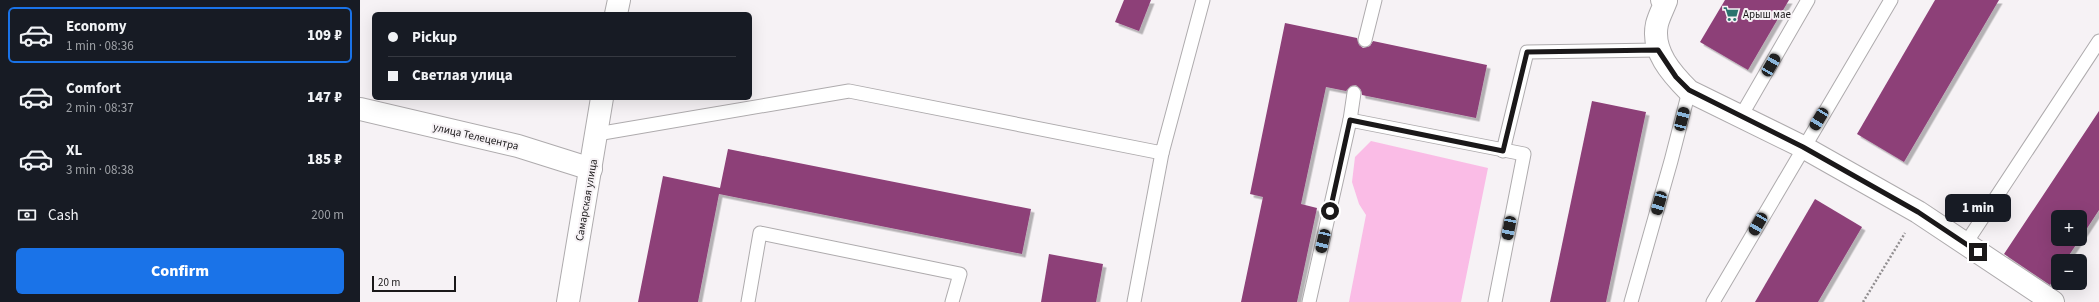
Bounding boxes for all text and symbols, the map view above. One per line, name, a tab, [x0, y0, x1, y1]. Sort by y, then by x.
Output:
supermarket icon: Арыш мае	[1722, 5, 1740, 23]
place label: Арыш мае	[1743, 7, 1791, 22]
text: Economy	[66, 16, 127, 37]
icon: car	[18, 17, 54, 53]
text: 109 ₽	[307, 25, 342, 46]
text: Pickup	[412, 27, 457, 48]
text: 1 min · 08:36	[66, 37, 134, 55]
car	[1760, 52, 1782, 78]
text: Светлая улица	[412, 65, 513, 86]
text: Comfort	[66, 78, 121, 99]
icon: car	[18, 79, 54, 115]
text: 147 ₽	[307, 87, 342, 108]
text: 2 min · 08:37	[66, 99, 134, 117]
car	[1673, 106, 1691, 132]
car	[1808, 106, 1830, 132]
street label: улица Телецентра	[432, 119, 520, 154]
text: XL	[66, 140, 82, 161]
icon: car	[18, 141, 54, 177]
text: 185 ₽	[307, 149, 342, 170]
street label: Самарская улица	[572, 158, 601, 242]
text: 3 min · 08:38	[66, 161, 134, 179]
car	[1650, 190, 1668, 216]
callout: 1 min	[1945, 194, 2011, 222]
text: 1 min	[1962, 199, 1994, 217]
route start	[1321, 202, 1339, 220]
icon: cash	[16, 204, 38, 226]
text: Cash	[48, 205, 79, 226]
text: 200 m	[311, 206, 344, 224]
map controls	[2051, 210, 2087, 290]
button: +	[2051, 210, 2087, 246]
car	[1747, 211, 1769, 237]
car	[1501, 215, 1517, 241]
car	[1314, 228, 1332, 254]
route end	[1969, 243, 1987, 261]
button: Confirm	[16, 248, 344, 294]
button: −	[2051, 254, 2087, 290]
scale bar	[372, 274, 456, 293]
text: 20 m	[378, 275, 400, 290]

